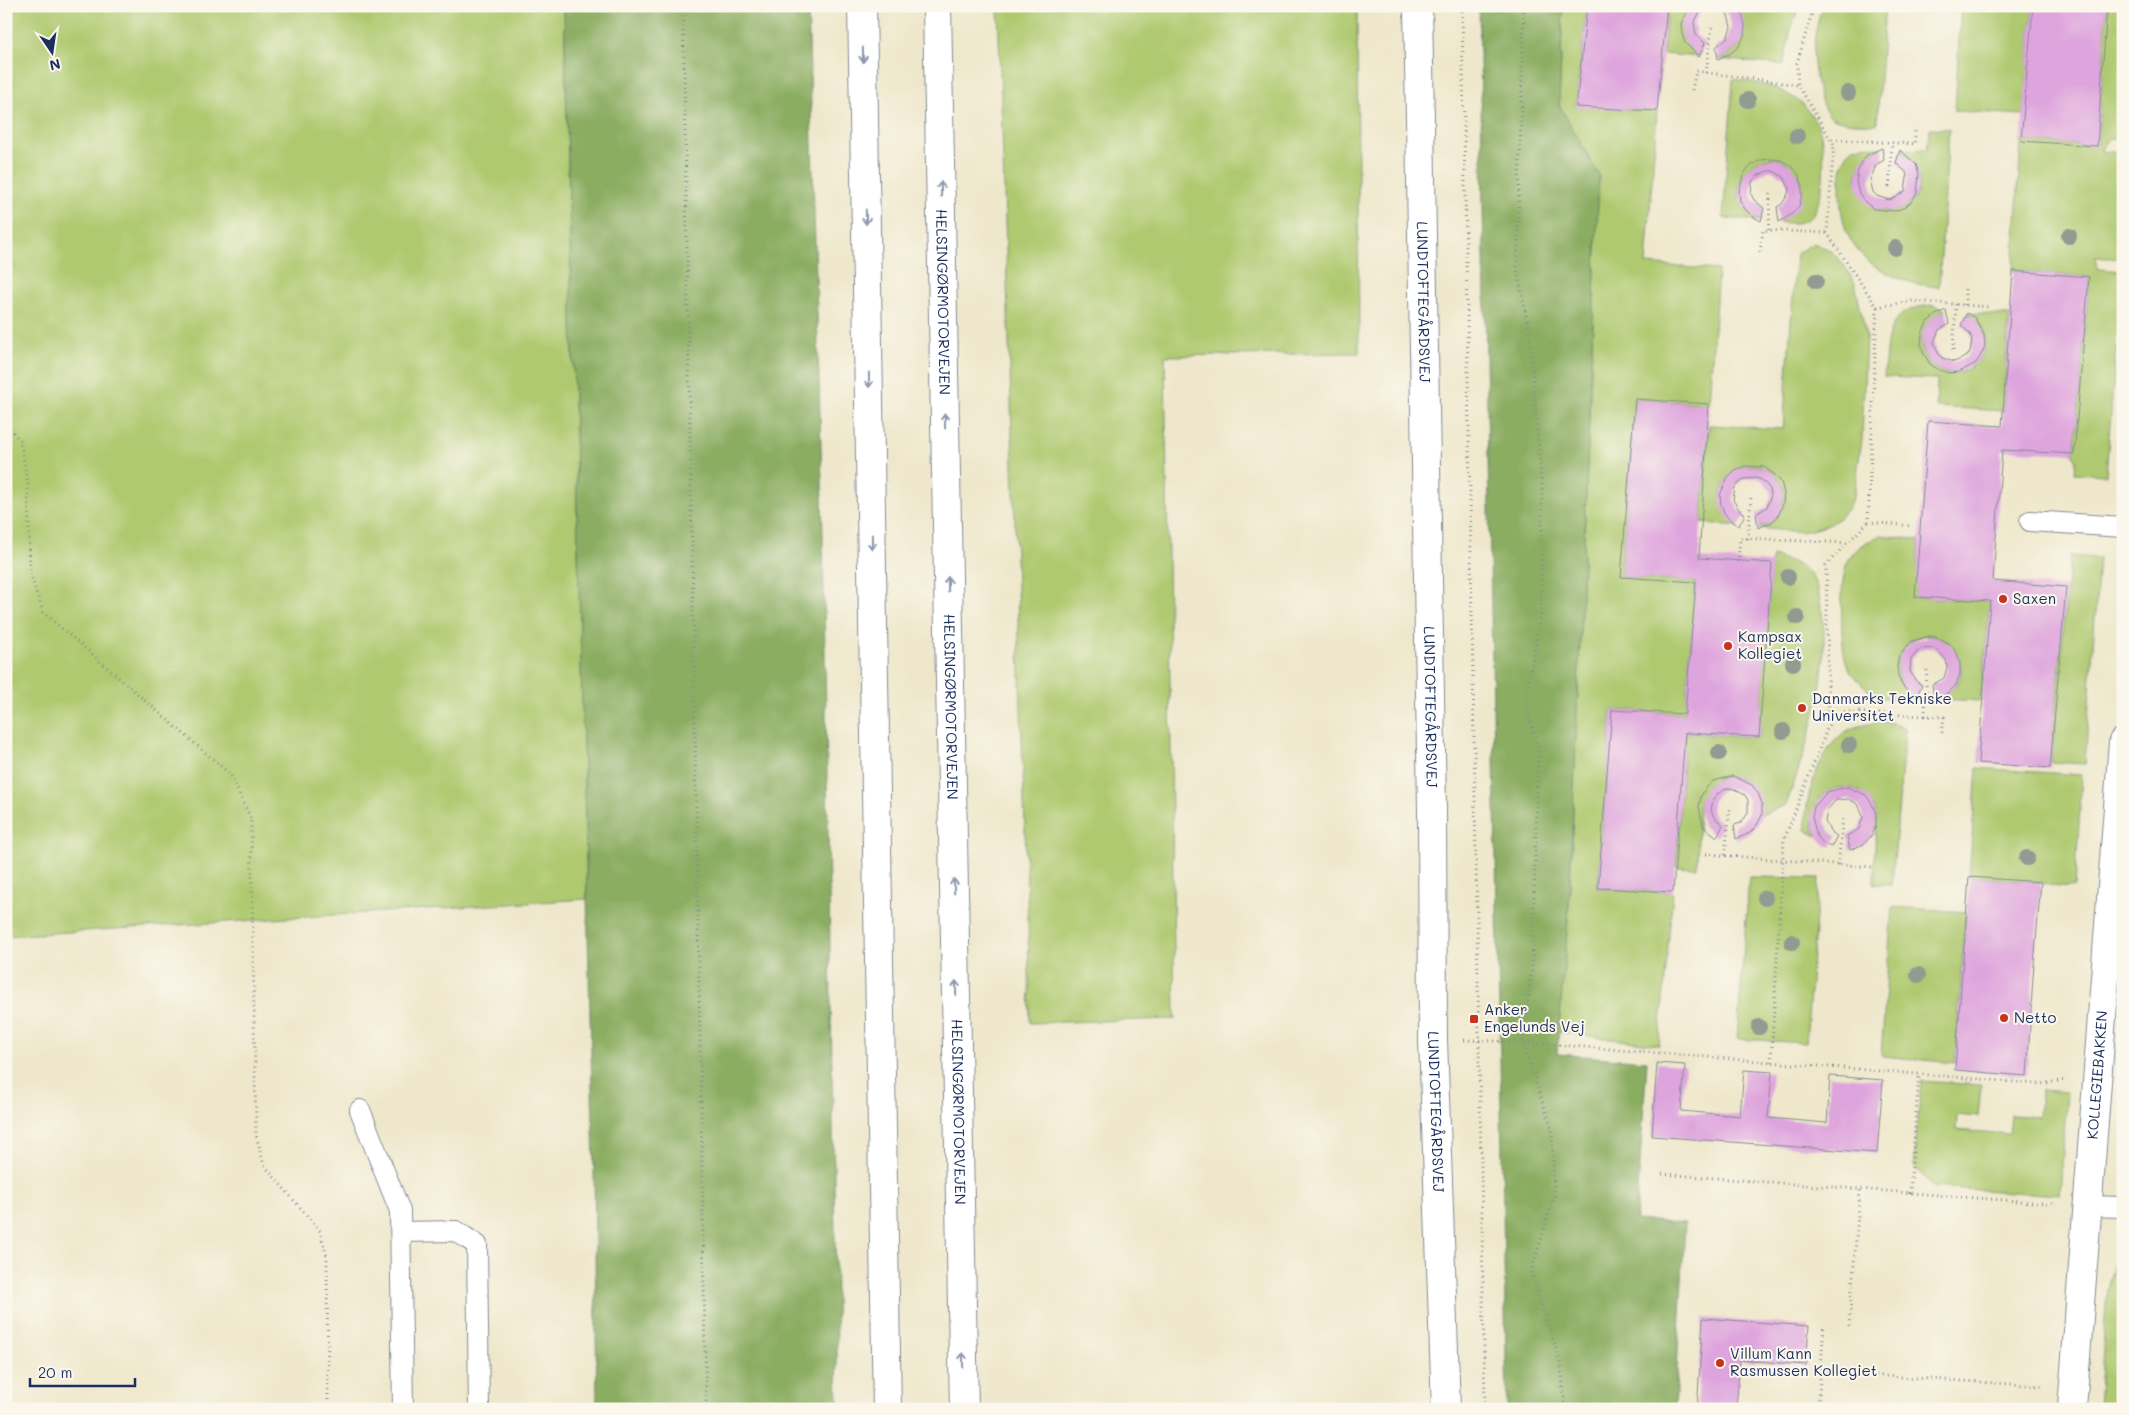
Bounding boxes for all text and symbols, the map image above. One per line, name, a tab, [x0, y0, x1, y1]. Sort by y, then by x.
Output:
north arrow	[28, 28, 78, 78]
one-way arrow	[858, 46, 868, 63]
text: N	[48, 55, 62, 76]
one-way arrow	[936, 181, 946, 198]
one-way arrow	[861, 209, 871, 225]
street label: HELSINGØRMOTORVEJEN	[932, 209, 955, 395]
street label: LUNDTOFTEGÅRDSVEJ	[1413, 221, 1436, 384]
one-way arrow	[864, 372, 874, 388]
one-way arrow	[940, 414, 950, 430]
one-way arrow	[867, 534, 877, 550]
one-way arrow	[943, 576, 953, 592]
place label: Saxen	[2013, 588, 2056, 608]
marker: Saxen	[1997, 593, 2009, 605]
street label: HELSINGØRMOTORVEJEN	[940, 614, 963, 800]
street label: LUNDTOFTEGÅRDSVEJ	[1420, 626, 1443, 788]
place label: Kampsax Kollegiet	[1738, 626, 1802, 663]
marker: Kampsax Kollegiet	[1722, 640, 1734, 652]
place label: Danmarks Tekniske Universitet	[1812, 688, 1952, 725]
marker: Danmarks Tekniske Universitet	[1796, 702, 1808, 714]
one-way arrow	[949, 879, 958, 895]
one-way arrow	[951, 980, 960, 996]
place label: Anker Engelunds Vej	[1484, 999, 1585, 1036]
place label: Netto	[2014, 1007, 2057, 1027]
street label: KOLLEGIEBAKKEN	[2082, 1010, 2111, 1140]
marker: Netto	[1998, 1012, 2010, 1024]
marker: Anker Engelunds Vej	[1468, 1013, 1480, 1025]
street label: HELSINGØRMOTORVEJEN	[947, 1019, 971, 1205]
street label: LUNDTOFTEGÅRDSVEJ	[1424, 1031, 1449, 1194]
place label: Villum Kann Rasmussen Kollegiet	[1730, 1343, 1877, 1380]
one-way arrow	[958, 1352, 968, 1368]
scale bar	[30, 1355, 135, 1387]
marker: Villum Kann Rasmussen Kollegiet	[1714, 1357, 1726, 1369]
text: 20 m	[38, 1362, 72, 1382]

